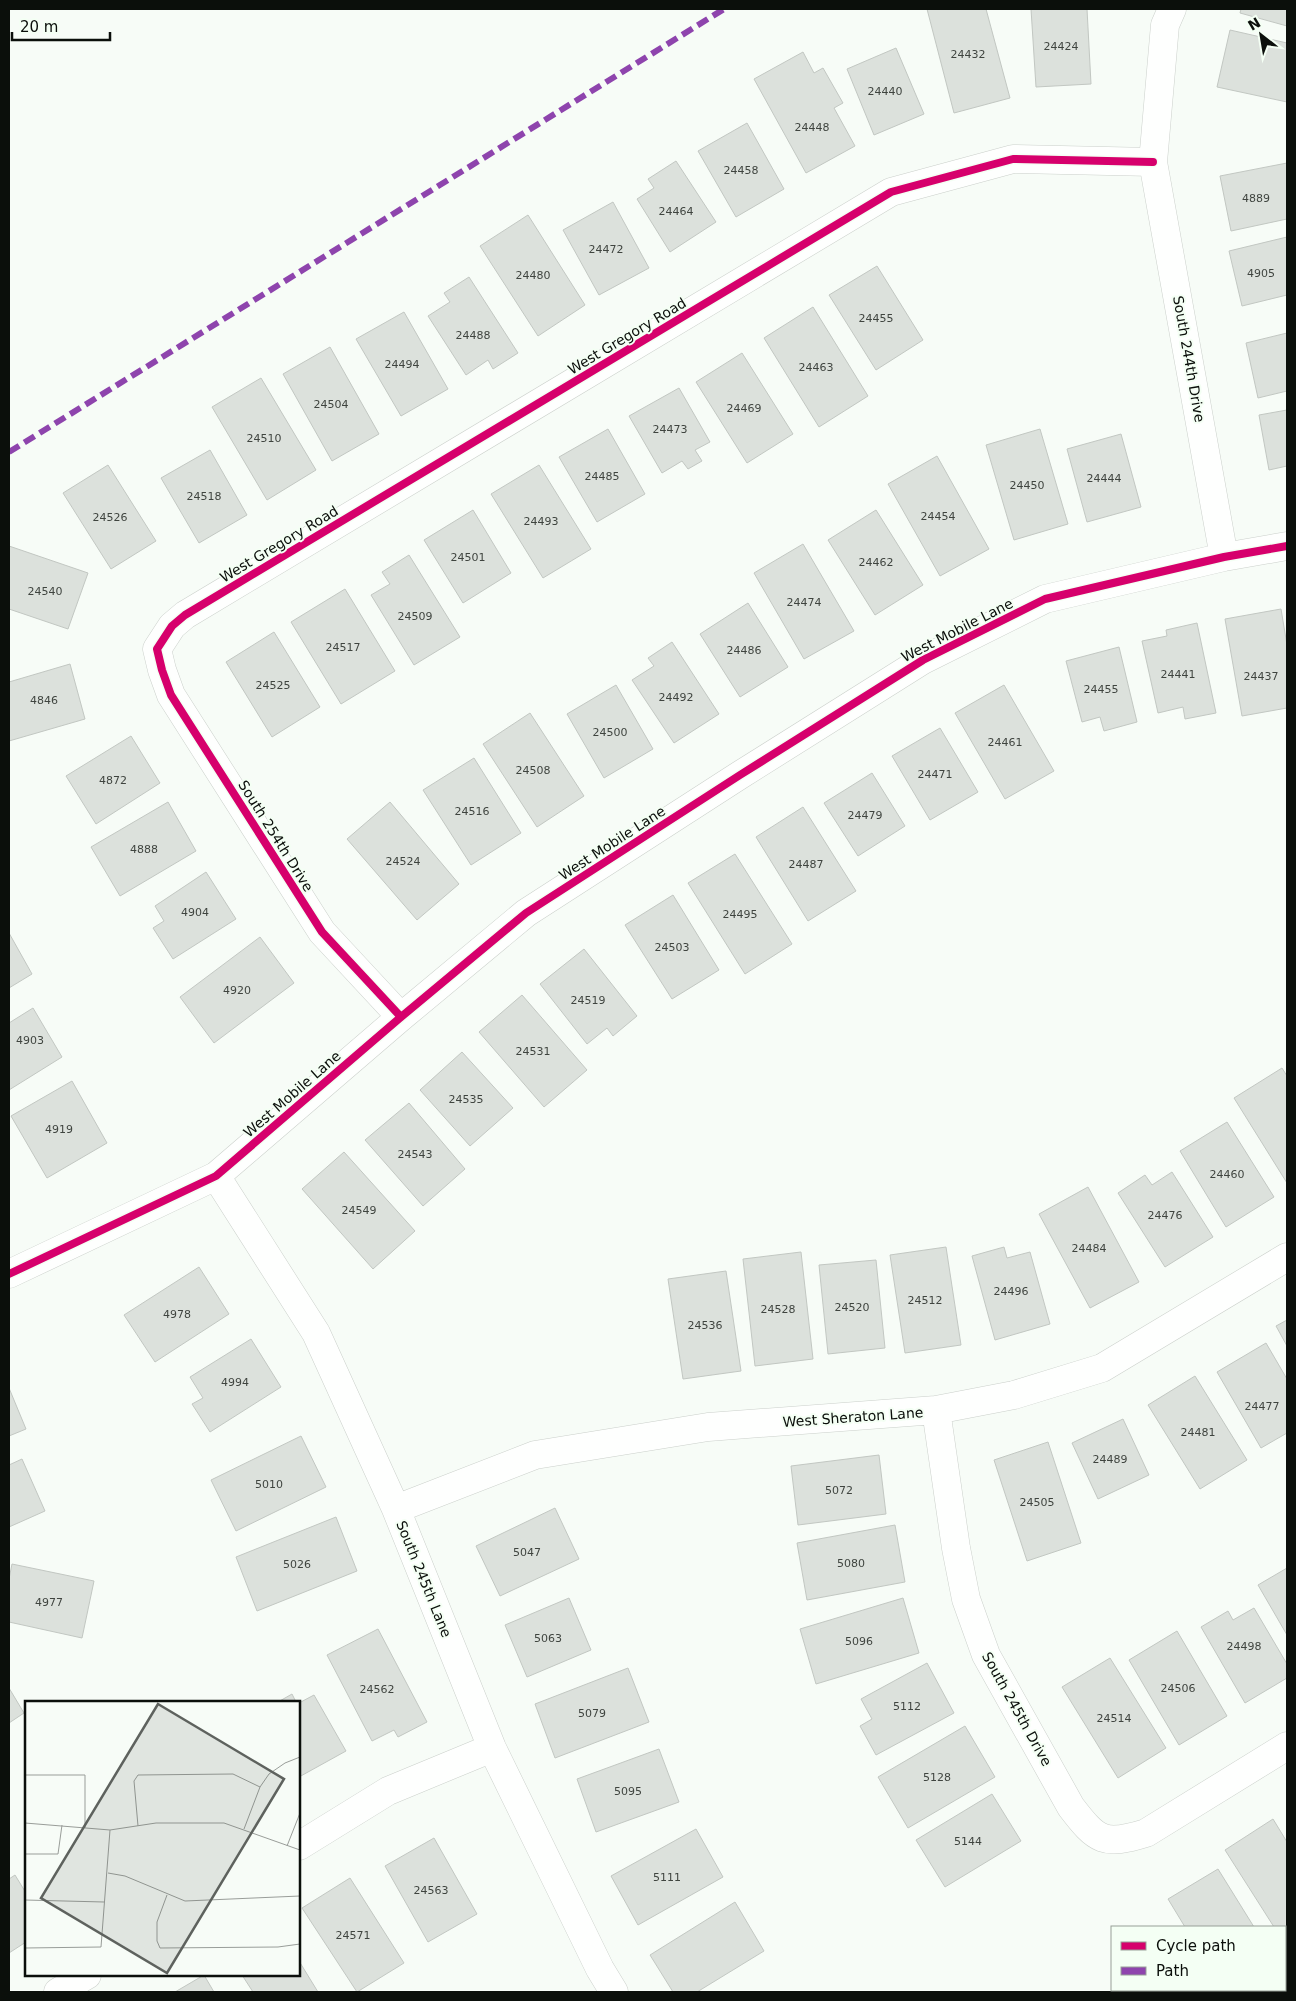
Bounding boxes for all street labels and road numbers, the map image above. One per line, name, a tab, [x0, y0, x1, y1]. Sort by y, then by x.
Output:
street label: West Gregory Road	[565, 294, 689, 378]
street label: South 244th Drive	[1170, 295, 1208, 423]
street label: West Gregory Road	[217, 502, 341, 586]
street label: West Mobile Lane	[899, 595, 1015, 665]
street label: South 254th Drive	[235, 777, 317, 895]
street label: West Mobile Lane	[556, 803, 668, 883]
street label: West Mobile Lane	[240, 1048, 344, 1140]
street label: West Sheraton Lane	[782, 1404, 924, 1430]
street label: South 245th Lane	[393, 1518, 455, 1640]
street label: South 245th Drive	[979, 1649, 1055, 1769]

